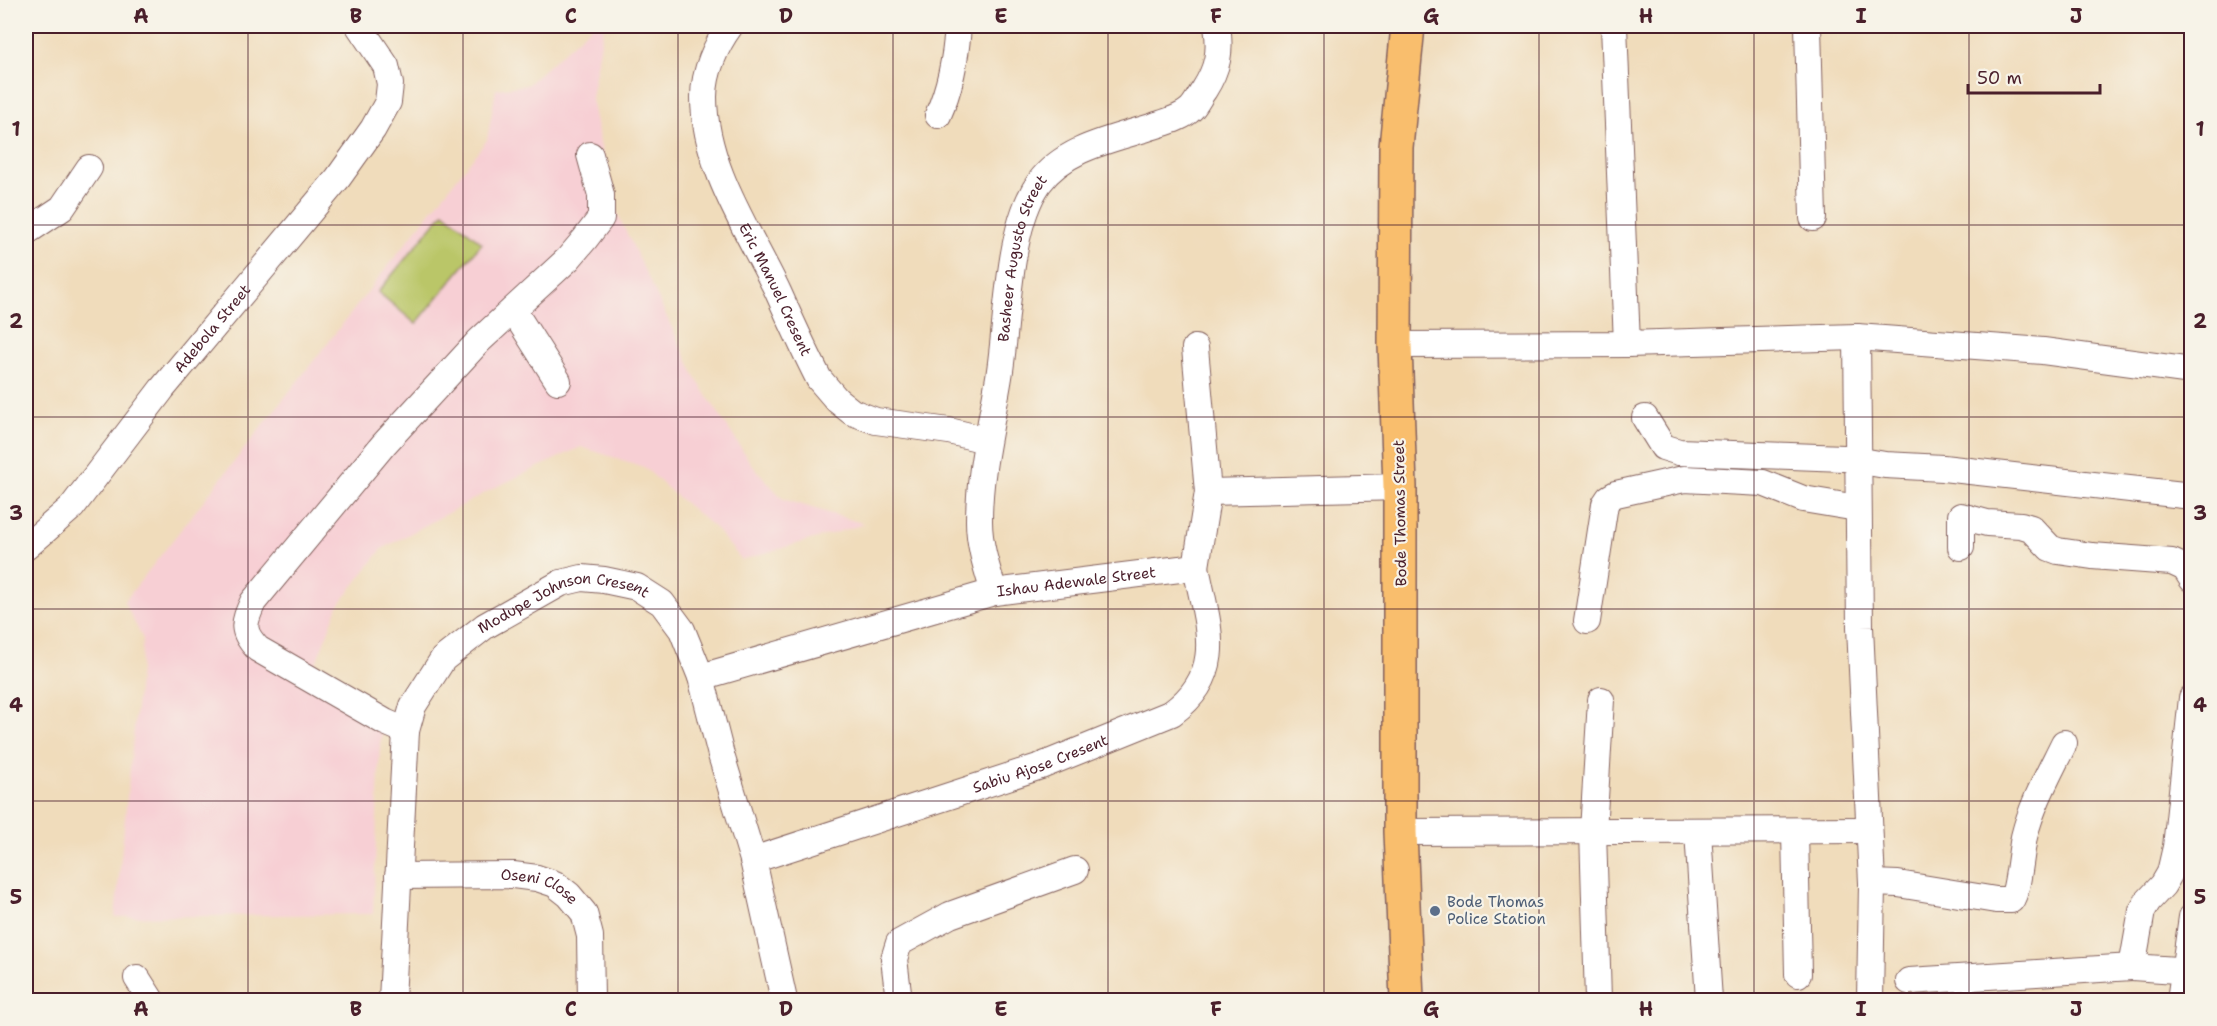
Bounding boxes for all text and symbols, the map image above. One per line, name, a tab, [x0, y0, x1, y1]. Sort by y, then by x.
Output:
text: A	[133, 3, 149, 29]
text: B	[350, 3, 362, 29]
text: C	[565, 3, 577, 29]
text: D	[779, 3, 793, 29]
text: E	[994, 3, 1008, 29]
text: F	[1210, 3, 1222, 29]
text: G	[1423, 3, 1439, 29]
text: H	[1639, 3, 1653, 29]
text: I	[1855, 3, 1867, 29]
text: J	[2070, 3, 2083, 29]
scale bar	[1968, 57, 2100, 95]
text: 50 m	[1977, 66, 2022, 90]
text: 1	[11, 116, 21, 142]
text: 1	[2195, 116, 2205, 142]
street label: Basheer Augusto Street	[993, 171, 1052, 343]
street label: Eric Manuel Cresent	[734, 220, 816, 359]
street label: Adebola Street	[170, 280, 255, 377]
text: 2	[9, 308, 23, 334]
text: 2	[2193, 308, 2207, 334]
street label: Bode Thomas Street	[1389, 440, 1411, 586]
text: 3	[9, 500, 23, 526]
text: 3	[2193, 500, 2207, 526]
street label: Ishau Adewale Street	[996, 562, 1157, 602]
street label: Modupe Johnson Cresent	[474, 568, 653, 638]
text: 4	[9, 692, 23, 718]
text: 4	[2193, 692, 2207, 718]
street label: Sabiu Ajose Cresent	[970, 730, 1111, 798]
street label: Oseni Close	[501, 865, 583, 909]
text: 5	[10, 884, 22, 910]
text: 5	[2194, 884, 2206, 910]
place label: Bode Thomas Police Station	[1447, 892, 1546, 929]
marker: Bode Thomas Police Station	[1428, 904, 1442, 918]
text: A	[133, 996, 149, 1022]
text: B	[350, 996, 362, 1022]
text: C	[565, 996, 577, 1022]
text: D	[779, 996, 793, 1022]
text: E	[994, 996, 1008, 1022]
text: F	[1210, 996, 1222, 1022]
text: G	[1423, 996, 1439, 1022]
text: H	[1639, 996, 1653, 1022]
text: I	[1855, 996, 1867, 1022]
text: J	[2070, 996, 2083, 1022]

